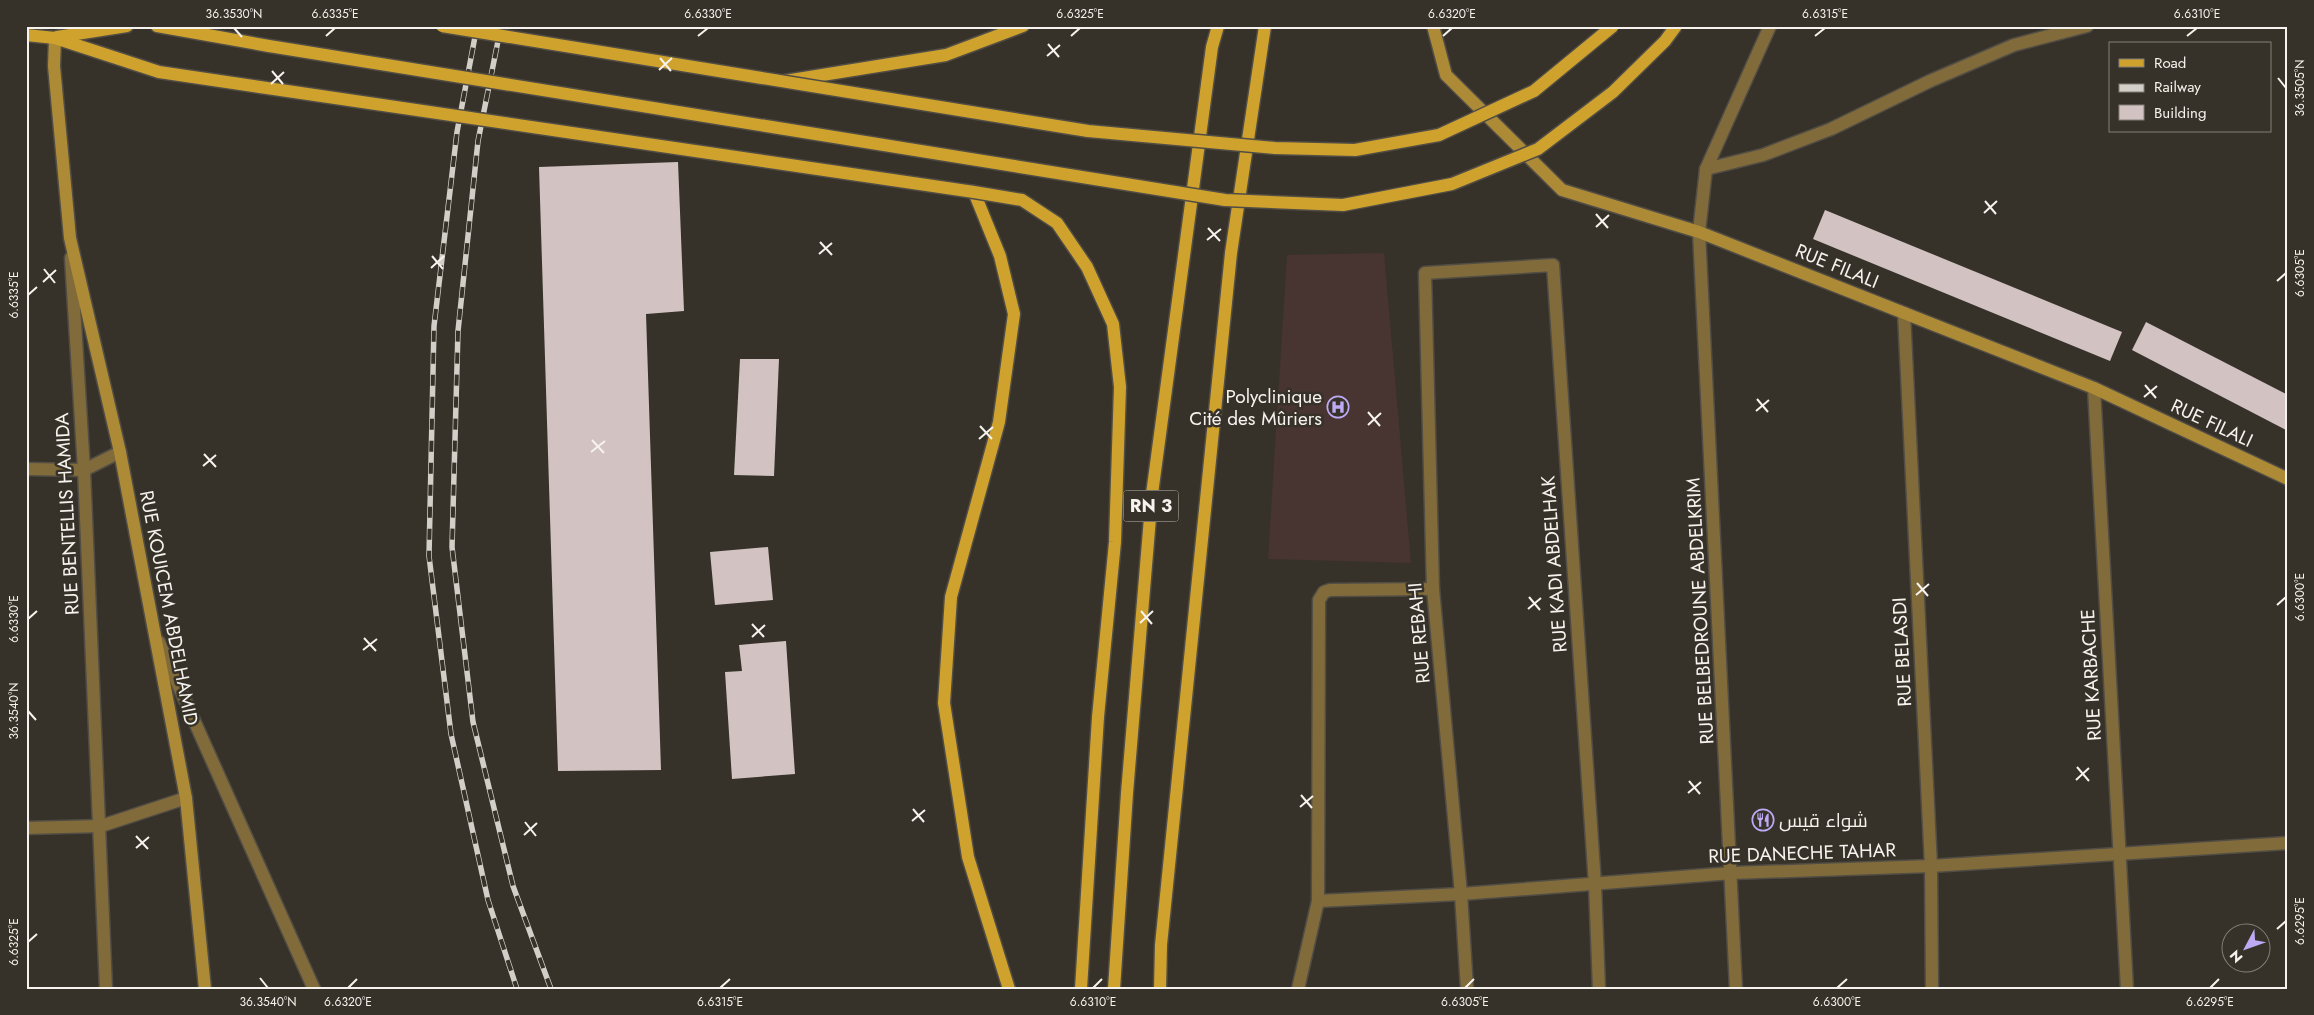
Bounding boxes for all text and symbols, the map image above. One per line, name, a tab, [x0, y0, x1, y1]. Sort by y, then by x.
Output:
text: 36.3530°N	[206, 5, 262, 23]
text: 6.6335°E	[311, 5, 359, 23]
text: 6.6330°E	[684, 5, 732, 23]
text: 6.6325°E	[1056, 5, 1104, 23]
text: 6.6320°E	[1428, 5, 1476, 23]
text: 6.6315°E	[1802, 5, 1848, 23]
text: 6.6310°E	[2174, 5, 2220, 23]
legend	[2109, 42, 2272, 132]
text: Road	[2154, 52, 2186, 74]
text: 36.3505°N	[2291, 60, 2309, 117]
text: Railway	[2154, 76, 2201, 98]
text: Building	[2154, 102, 2206, 124]
street label: RUE FILALI	[1791, 237, 1883, 295]
text: 6.6305°E	[2291, 249, 2309, 297]
text: 6.6335°E	[5, 271, 23, 319]
place label: Polyclinique Cité des Mûriers	[1189, 383, 1322, 432]
street label: RUE FILALI	[2167, 392, 2257, 454]
hospital icon: Polyclinique Cité des Mûriers	[1326, 395, 1350, 419]
street label: RUE BENTELLIS HAMIDA	[48, 412, 86, 616]
street label: RUE KADI ABDELHAK	[1534, 474, 1574, 653]
street label: RUE BELBEDROUNE ABDELKRIM	[1680, 477, 1720, 745]
street label: RUE KOUICEM ABDELHAMID	[133, 488, 205, 728]
road number: RN 3	[1124, 491, 1178, 522]
text: 6.6300°E	[2291, 573, 2309, 621]
street label: RUE REBAHI	[1401, 582, 1437, 684]
text: 6.6330°E	[5, 595, 23, 643]
street label: RUE BELASDI	[1886, 597, 1918, 707]
street label: RUE KARBACHE	[2074, 608, 2108, 742]
text: 36.3540°N	[5, 682, 23, 740]
place label: شواء قيس	[1779, 807, 1868, 834]
restaurant icon: شواء قيس	[1751, 808, 1775, 832]
street label: RUE DANECHE TAHAR	[1708, 836, 1897, 870]
text: 6.6295°E	[2291, 897, 2309, 945]
text: 6.6325°E	[5, 918, 23, 966]
north arrow	[2222, 922, 2272, 972]
text: N	[2225, 946, 2247, 967]
text: 36.3540°N	[239, 993, 297, 1011]
text: 6.6320°E	[324, 993, 372, 1011]
text: 6.6315°E	[697, 993, 743, 1011]
text: 6.6310°E	[1070, 993, 1116, 1011]
text: 6.6305°E	[1441, 993, 1489, 1011]
text: 6.6300°E	[1813, 993, 1861, 1011]
text: 6.6295°E	[2186, 993, 2234, 1011]

